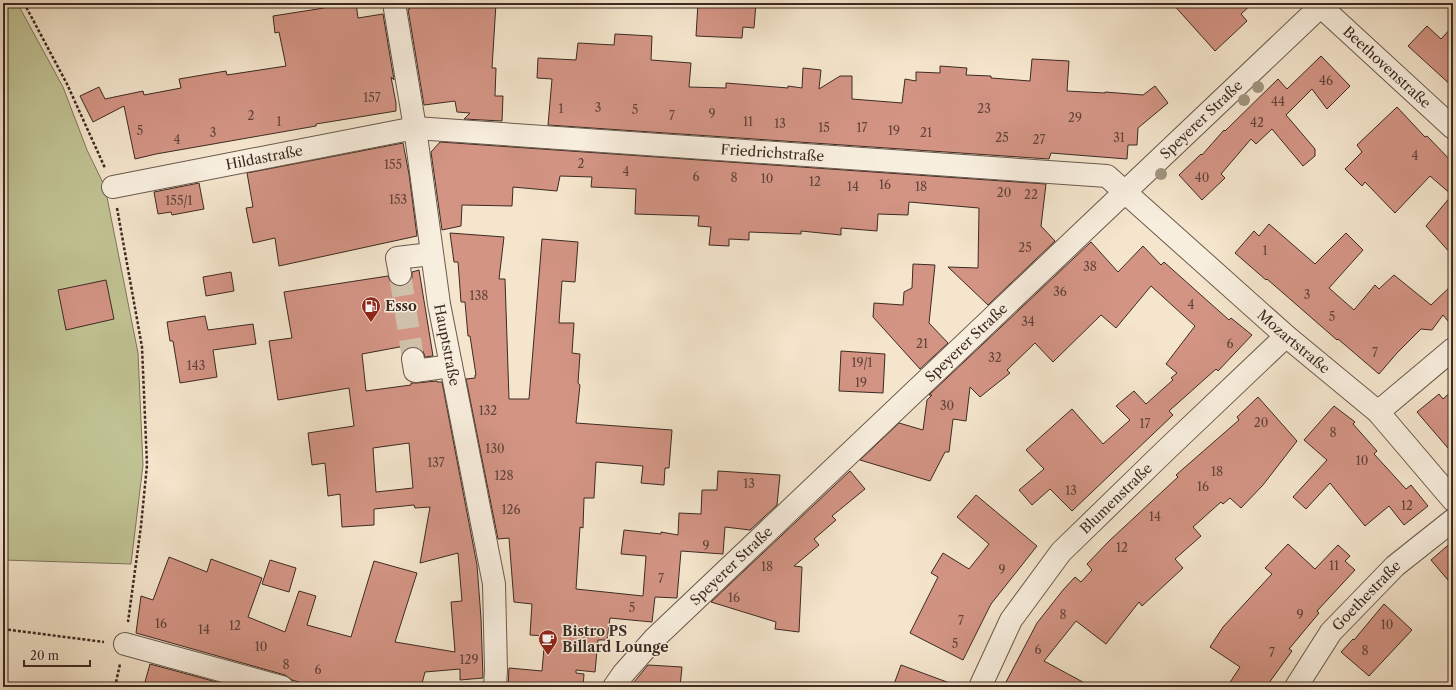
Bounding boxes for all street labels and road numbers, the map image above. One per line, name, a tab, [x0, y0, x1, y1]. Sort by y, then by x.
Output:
street label: Beethovenstraße	[1339, 22, 1435, 112]
street label: Speyerer Straße	[1156, 76, 1246, 163]
street label: Friedrichstraße	[720, 140, 825, 165]
street label: Hildastraße	[224, 141, 304, 174]
street label: Speyerer Straße	[921, 299, 1011, 386]
street label: Hauptstraße	[430, 302, 464, 388]
street label: Mozartstraße	[1254, 306, 1334, 378]
street label: Blumenstraße	[1076, 459, 1156, 538]
street label: Speyerer Straße	[686, 522, 776, 609]
street label: Goethestraße	[1328, 556, 1404, 634]

